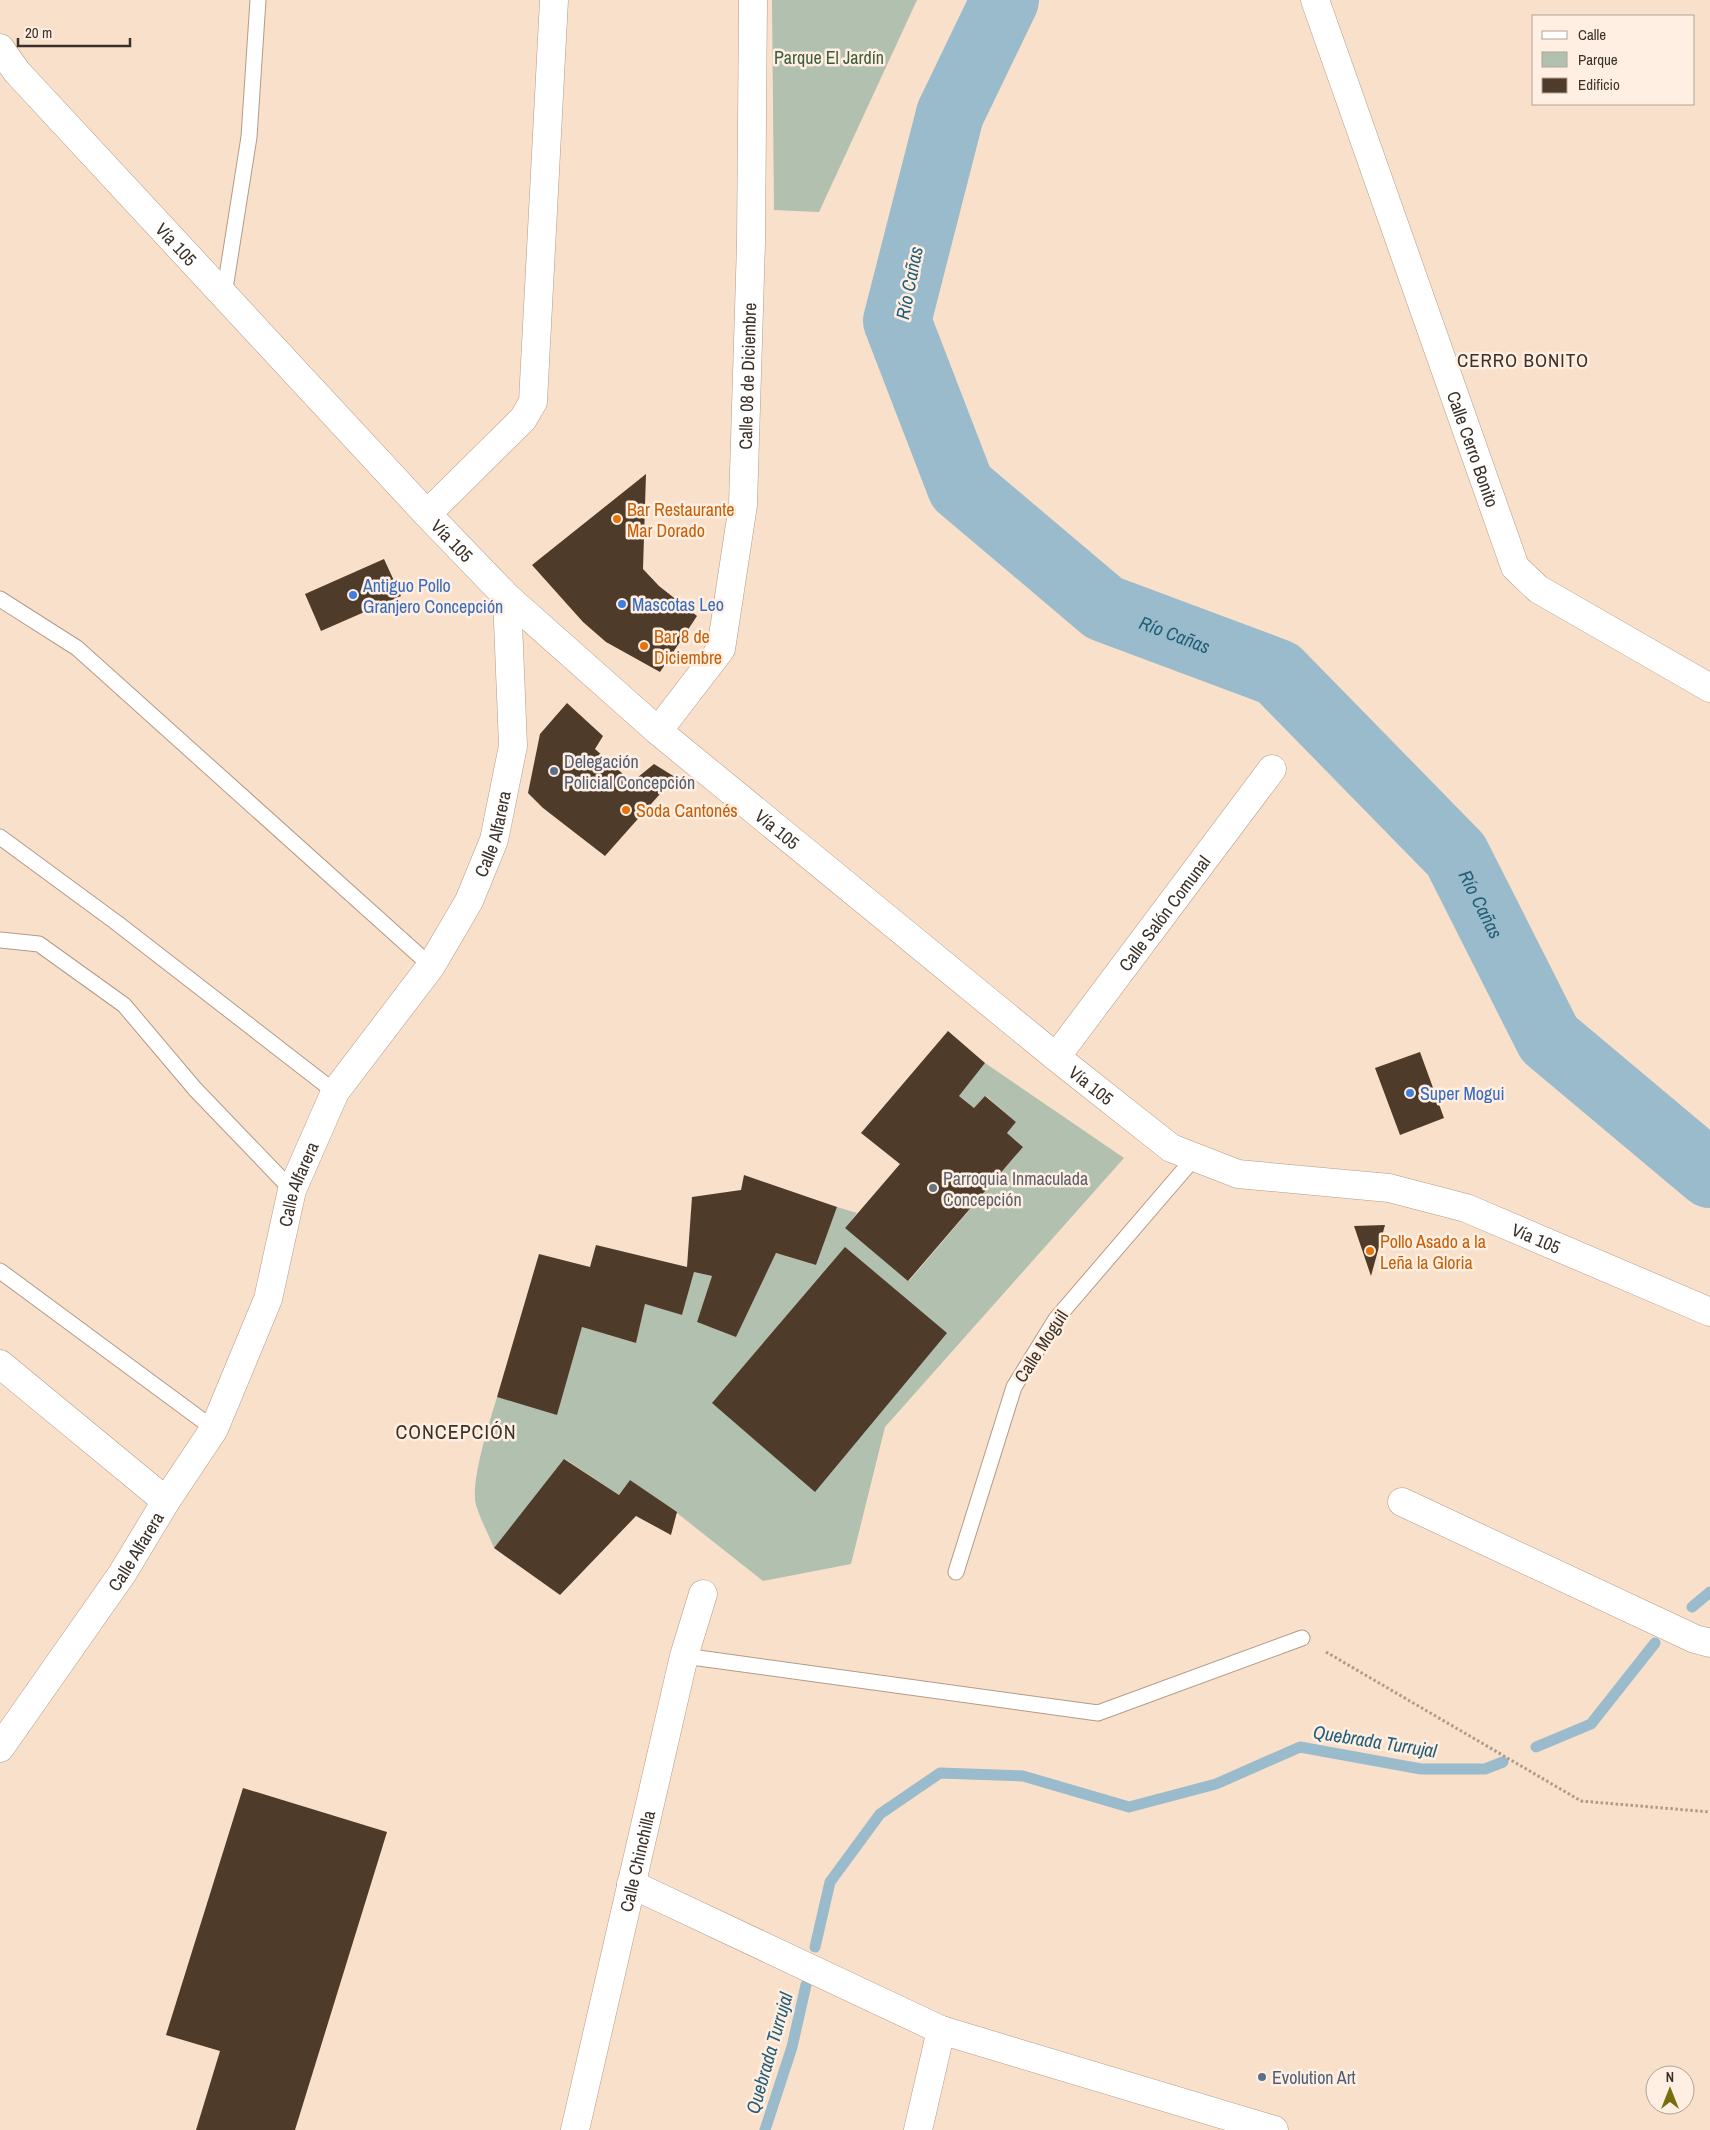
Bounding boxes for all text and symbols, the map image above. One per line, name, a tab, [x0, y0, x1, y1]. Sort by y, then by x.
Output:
scale bar	[18, 15, 130, 47]
legend	[1532, 15, 1695, 105]
text: 20 m	[25, 22, 52, 43]
text: Calle	[1578, 24, 1606, 45]
park label: Parque El Jardín	[774, 45, 884, 70]
text: Parque	[1578, 49, 1618, 70]
text: Edificio	[1578, 74, 1620, 95]
street label: Vía 105	[150, 217, 203, 271]
water label: Río Cañas	[889, 244, 929, 322]
street label: Calle 08 de Diciembre	[732, 302, 762, 450]
district label: CERRO BONITO	[1457, 347, 1589, 373]
street label: Calle Cerro Bonito	[1441, 387, 1505, 510]
place label: Bar Restaurante Mar Dorado	[627, 497, 734, 543]
marker: Bar Restaurante Mar Dorado	[611, 513, 623, 525]
street label: Vía 105	[426, 514, 479, 567]
place label: Antiguo Pollo Granjero Concepción	[362, 573, 503, 619]
marker: Antiguo Pollo Granjero Concepción	[347, 589, 359, 601]
place label: Mascotas Leo	[632, 592, 724, 617]
marker: Mascotas Leo	[616, 598, 628, 610]
water label: Río Cañas	[1136, 609, 1214, 660]
place label: Bar 8 de Diciembre	[654, 624, 722, 670]
marker: Bar 8 de Diciembre	[638, 640, 650, 652]
place label: Delegación Policial Concepción	[564, 749, 695, 795]
marker: Delegación Policial Concepción	[548, 765, 560, 777]
street label: Calle Alfarera	[468, 788, 516, 881]
place label: Soda Cantonés	[636, 798, 738, 823]
street label: Vía 105	[750, 803, 805, 855]
marker: Soda Cantonés	[620, 804, 632, 816]
street label: Calle Salón Comunal	[1112, 850, 1216, 976]
water label: Río Cañas	[1453, 866, 1509, 943]
street label: Vía 105	[1064, 1059, 1119, 1111]
place label: Super Mogui	[1420, 1081, 1505, 1106]
marker: Super Mogui	[1404, 1087, 1416, 1099]
street label: Calle Alfarera	[272, 1138, 324, 1229]
place label: Parroquia Inmaculada Concepción	[943, 1166, 1088, 1212]
marker: Parroquia Inmaculada Concepción	[927, 1182, 939, 1194]
street label: Vía 105	[1508, 1217, 1564, 1259]
place label: Pollo Asado a la Leña la Gloria	[1380, 1229, 1486, 1275]
marker: Pollo Asado a la Leña la Gloria	[1364, 1245, 1376, 1257]
street label: Calle Moguil	[1008, 1305, 1074, 1387]
district label: CONCEPCIÓN	[395, 1418, 517, 1445]
street label: Calle Alfarera	[102, 1507, 169, 1596]
water label: Quebrada Turrujal	[1311, 1718, 1439, 1764]
street label: Calle Chinchilla	[613, 1808, 661, 1914]
water label: Quebrada Turrujal	[739, 1989, 799, 2117]
place label: Evolution Art	[1272, 2065, 1356, 2090]
north arrow	[1645, 2065, 1695, 2115]
text: N	[1666, 2068, 1674, 2086]
marker: Evolution Art	[1256, 2071, 1268, 2083]

